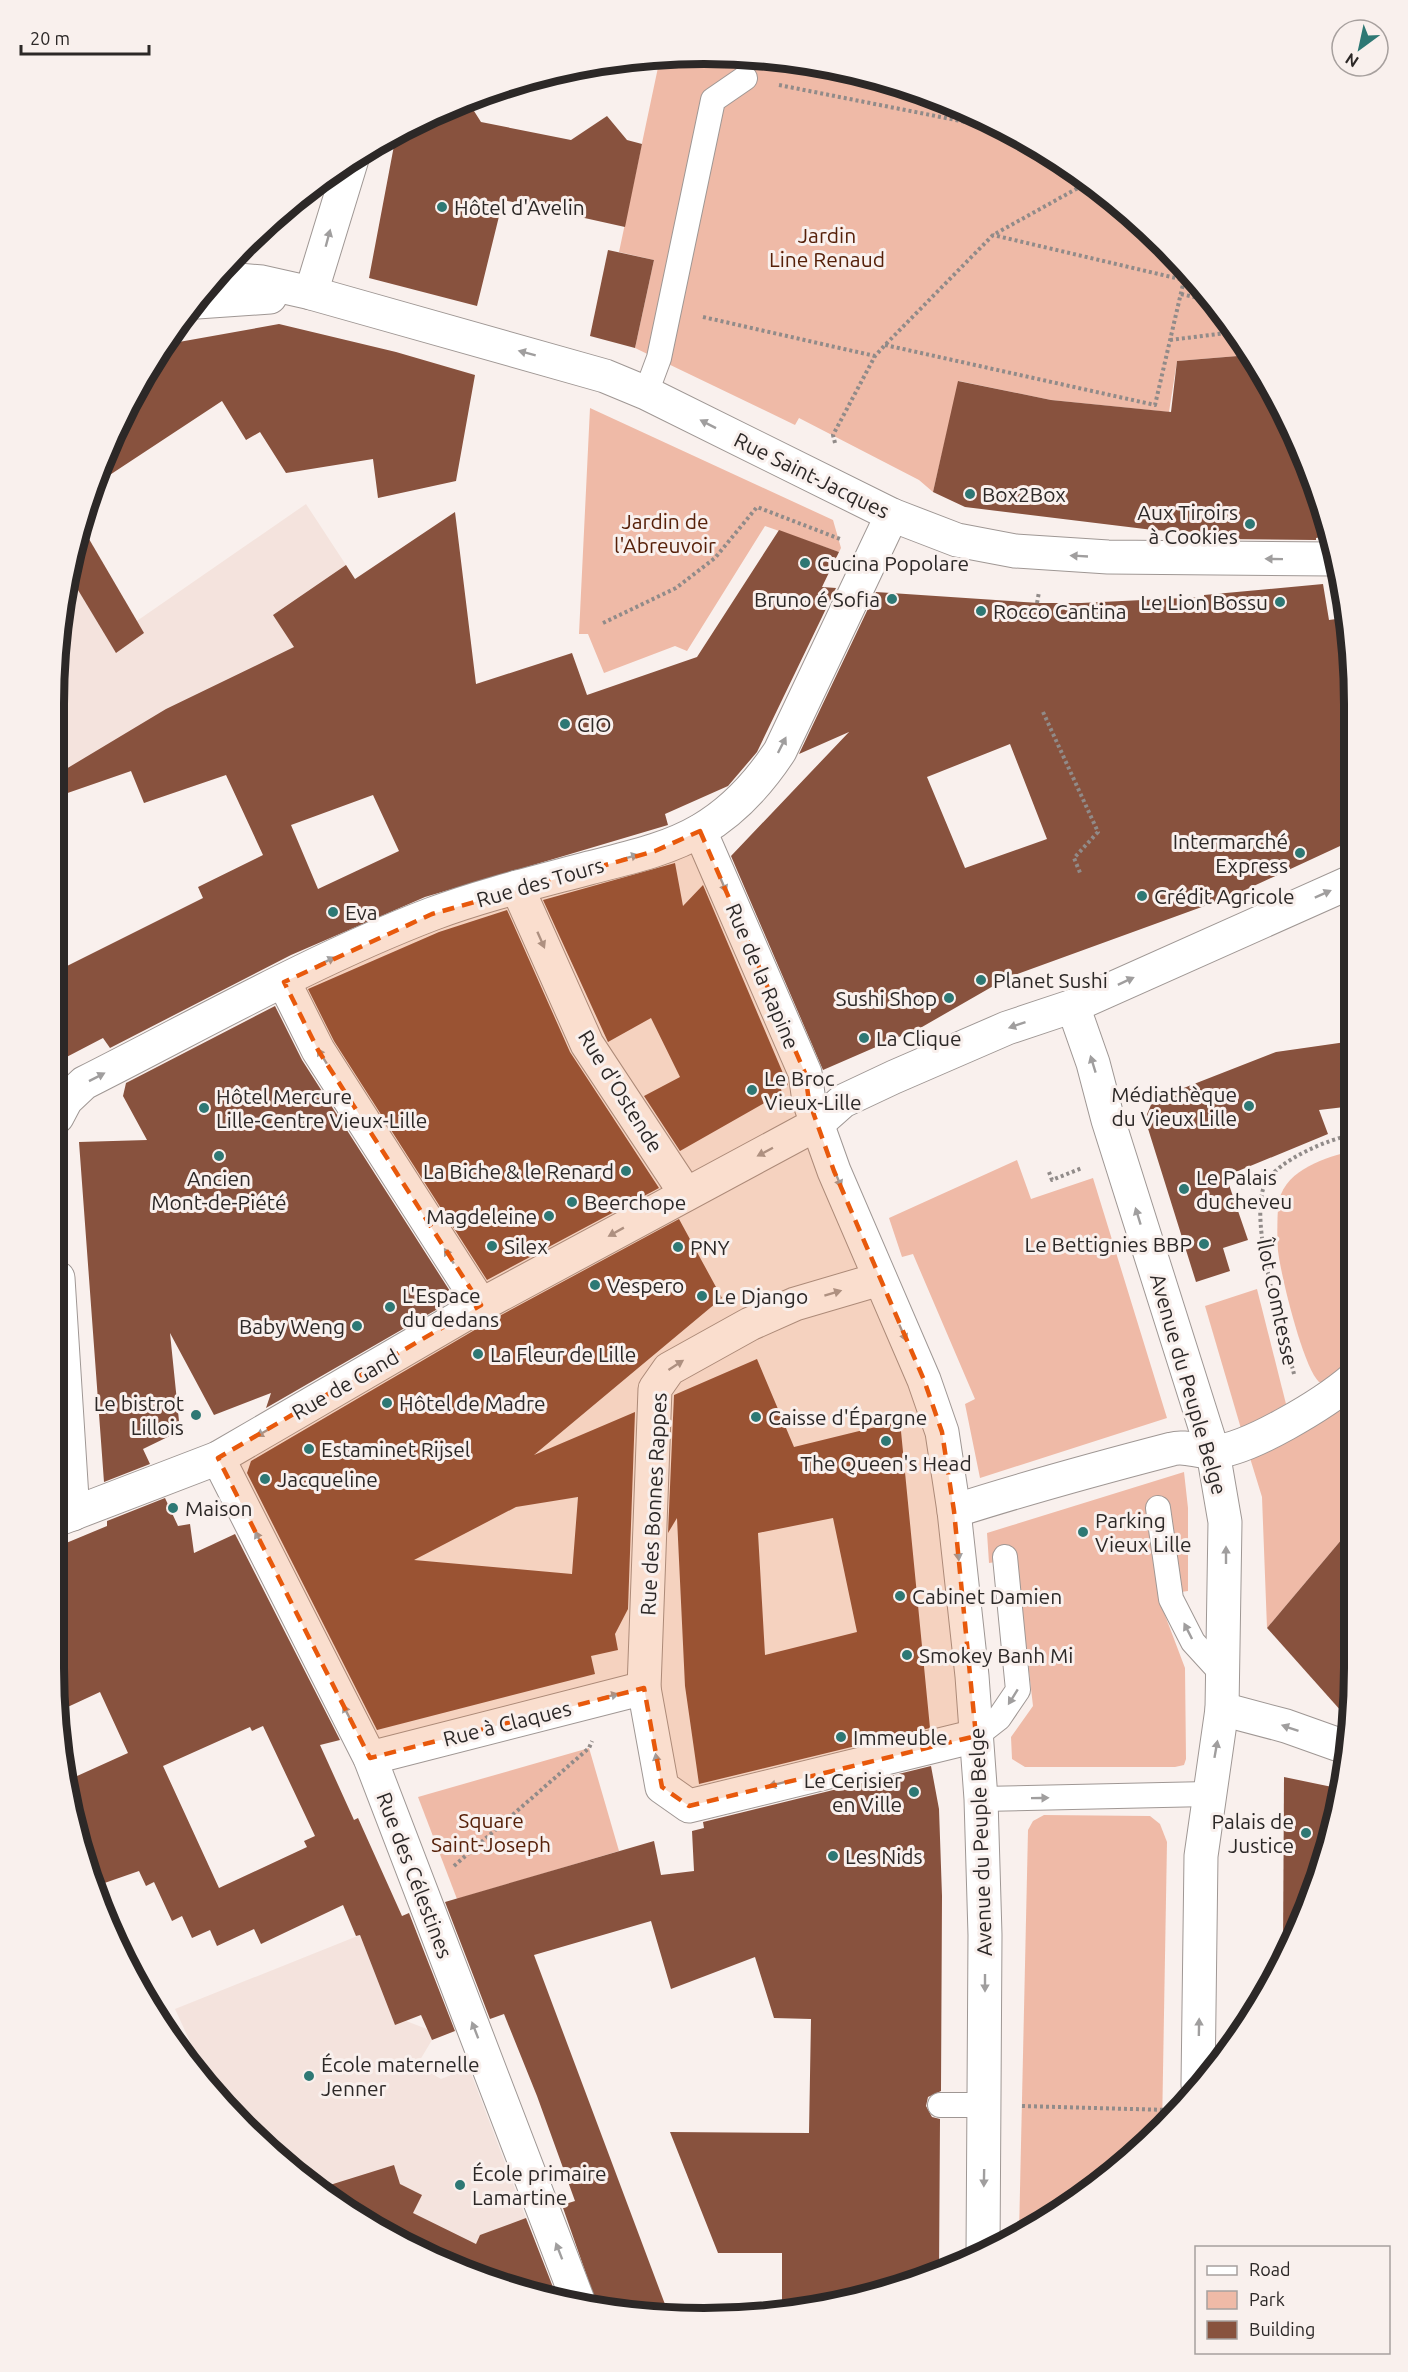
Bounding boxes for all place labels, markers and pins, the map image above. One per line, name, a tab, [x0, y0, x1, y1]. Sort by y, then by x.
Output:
place label: Hôtel d'Avelin	[454, 195, 585, 219]
marker: Hôtel d'Avelin	[435, 200, 449, 214]
place label: Box2Box	[982, 482, 1066, 506]
marker: Box2Box	[963, 487, 977, 501]
place label: Aux Tiroirs à Cookies	[1137, 500, 1238, 548]
marker: Aux Tiroirs à Cookies	[1243, 517, 1257, 531]
place label: Cucina Popolare	[817, 551, 969, 575]
marker: Cucina Popolare	[798, 556, 812, 570]
place label: Bruno é Sofia	[754, 587, 880, 611]
place label: Le Lion Bossu	[1140, 590, 1268, 614]
marker: Bruno é Sofia	[885, 592, 899, 606]
marker: Le Lion Bossu	[1273, 595, 1287, 609]
place label: Rocco Cantina	[993, 599, 1127, 623]
marker: Rocco Cantina	[974, 604, 988, 618]
place label: CIO	[577, 712, 612, 736]
marker: CIO	[558, 717, 572, 731]
place label: Intermarché Express	[1173, 829, 1288, 877]
marker: Intermarché Express	[1293, 846, 1307, 860]
place label: Crédit Agricole	[1154, 884, 1295, 908]
marker: Crédit Agricole	[1135, 889, 1149, 903]
place label: Eva	[345, 900, 378, 924]
marker: Eva	[326, 905, 340, 919]
place label: Planet Sushi	[993, 968, 1108, 992]
marker: Planet Sushi	[974, 973, 988, 987]
place label: Sushi Shop	[835, 986, 937, 1010]
marker: Sushi Shop	[942, 991, 956, 1005]
place label: La Clique	[876, 1026, 962, 1050]
marker: La Clique	[857, 1031, 871, 1045]
place label: Le Broc Vieux-Lille	[764, 1066, 862, 1114]
place label: Médiathèque du Vieux Lille	[1111, 1082, 1237, 1130]
marker: Le Broc Vieux-Lille	[745, 1083, 759, 1097]
place label: Hôtel Mercure Lille-Centre Vieux-Lille	[216, 1084, 427, 1132]
marker: Médiathèque du Vieux Lille	[1242, 1099, 1256, 1113]
marker: Hôtel Mercure Lille-Centre Vieux-Lille	[197, 1101, 211, 1115]
marker: Ancien Mont-de-Piété	[212, 1149, 226, 1163]
place label: La Biche & le Renard	[423, 1159, 614, 1183]
marker: La Biche & le Renard	[619, 1164, 633, 1178]
place label: Le Palais du cheveu	[1196, 1165, 1292, 1213]
place label: Ancien Mont-de-Piété	[151, 1166, 287, 1214]
marker: Le Palais du cheveu	[1177, 1182, 1191, 1196]
place label: Beerchope	[584, 1190, 686, 1214]
marker: Beerchope	[565, 1195, 579, 1209]
place label: Magdeleine	[426, 1204, 537, 1228]
marker: Magdeleine	[542, 1209, 556, 1223]
place label: Le Bettignies BBP	[1024, 1232, 1192, 1256]
place label: Silex	[504, 1234, 548, 1258]
place label: PNY	[690, 1235, 730, 1259]
marker: Le Bettignies BBP	[1197, 1237, 1211, 1251]
marker: Silex	[485, 1239, 499, 1253]
marker: PNY	[671, 1240, 685, 1254]
place label: Vespero	[607, 1273, 684, 1297]
marker: Vespero	[588, 1278, 602, 1292]
place label: L'Espace du dedans	[402, 1283, 499, 1331]
place label: Le Django	[714, 1284, 808, 1308]
marker: Le Django	[695, 1289, 709, 1303]
marker: L'Espace du dedans	[383, 1300, 397, 1314]
place label: Baby Weng	[239, 1314, 345, 1338]
marker: Baby Weng	[350, 1319, 364, 1333]
place label: La Fleur de Lille	[490, 1342, 636, 1366]
marker: La Fleur de Lille	[471, 1347, 485, 1361]
place label: Le bistrot Lillois	[94, 1391, 184, 1439]
place label: Hôtel de Madre	[399, 1391, 546, 1415]
marker: Hôtel de Madre	[380, 1396, 394, 1410]
place label: Caisse d'Épargne	[768, 1405, 927, 1429]
marker: Le bistrot Lillois	[189, 1408, 203, 1422]
marker: Caisse d'Épargne	[749, 1410, 763, 1424]
marker: The Queen's Head	[879, 1434, 893, 1448]
place label: Estaminet Rijsel	[321, 1437, 470, 1461]
marker: Estaminet Rijsel	[302, 1442, 316, 1456]
place label: The Queen's Head	[800, 1451, 972, 1475]
place label: Jacqueline	[277, 1467, 378, 1491]
marker: Jacqueline	[258, 1472, 272, 1486]
place label: Maison	[185, 1496, 253, 1520]
marker: Maison	[166, 1501, 180, 1515]
place label: Parking Vieux Lille	[1095, 1508, 1192, 1556]
marker: Parking Vieux Lille	[1076, 1525, 1090, 1539]
place label: Cabinet Damien	[912, 1584, 1062, 1608]
marker: Cabinet Damien	[893, 1589, 907, 1603]
place label: Smokey Banh Mi	[919, 1643, 1073, 1667]
marker: Smokey Banh Mi	[900, 1648, 914, 1662]
place label: Immeuble	[853, 1725, 948, 1749]
marker: Immeuble	[834, 1730, 848, 1744]
place label: Le Cerisier en Ville	[804, 1768, 902, 1816]
marker: Le Cerisier en Ville	[907, 1785, 921, 1799]
place label: Palais de Justice	[1212, 1809, 1294, 1857]
marker: Palais de Justice	[1299, 1826, 1313, 1840]
place label: Les Nids	[845, 1844, 923, 1868]
marker: Les Nids	[826, 1849, 840, 1863]
place label: École maternelle Jenner	[321, 2052, 480, 2100]
marker: École maternelle Jenner	[302, 2069, 316, 2083]
place label: École primaire Lamartine	[472, 2161, 607, 2209]
marker: École primaire Lamartine	[453, 2178, 467, 2192]

